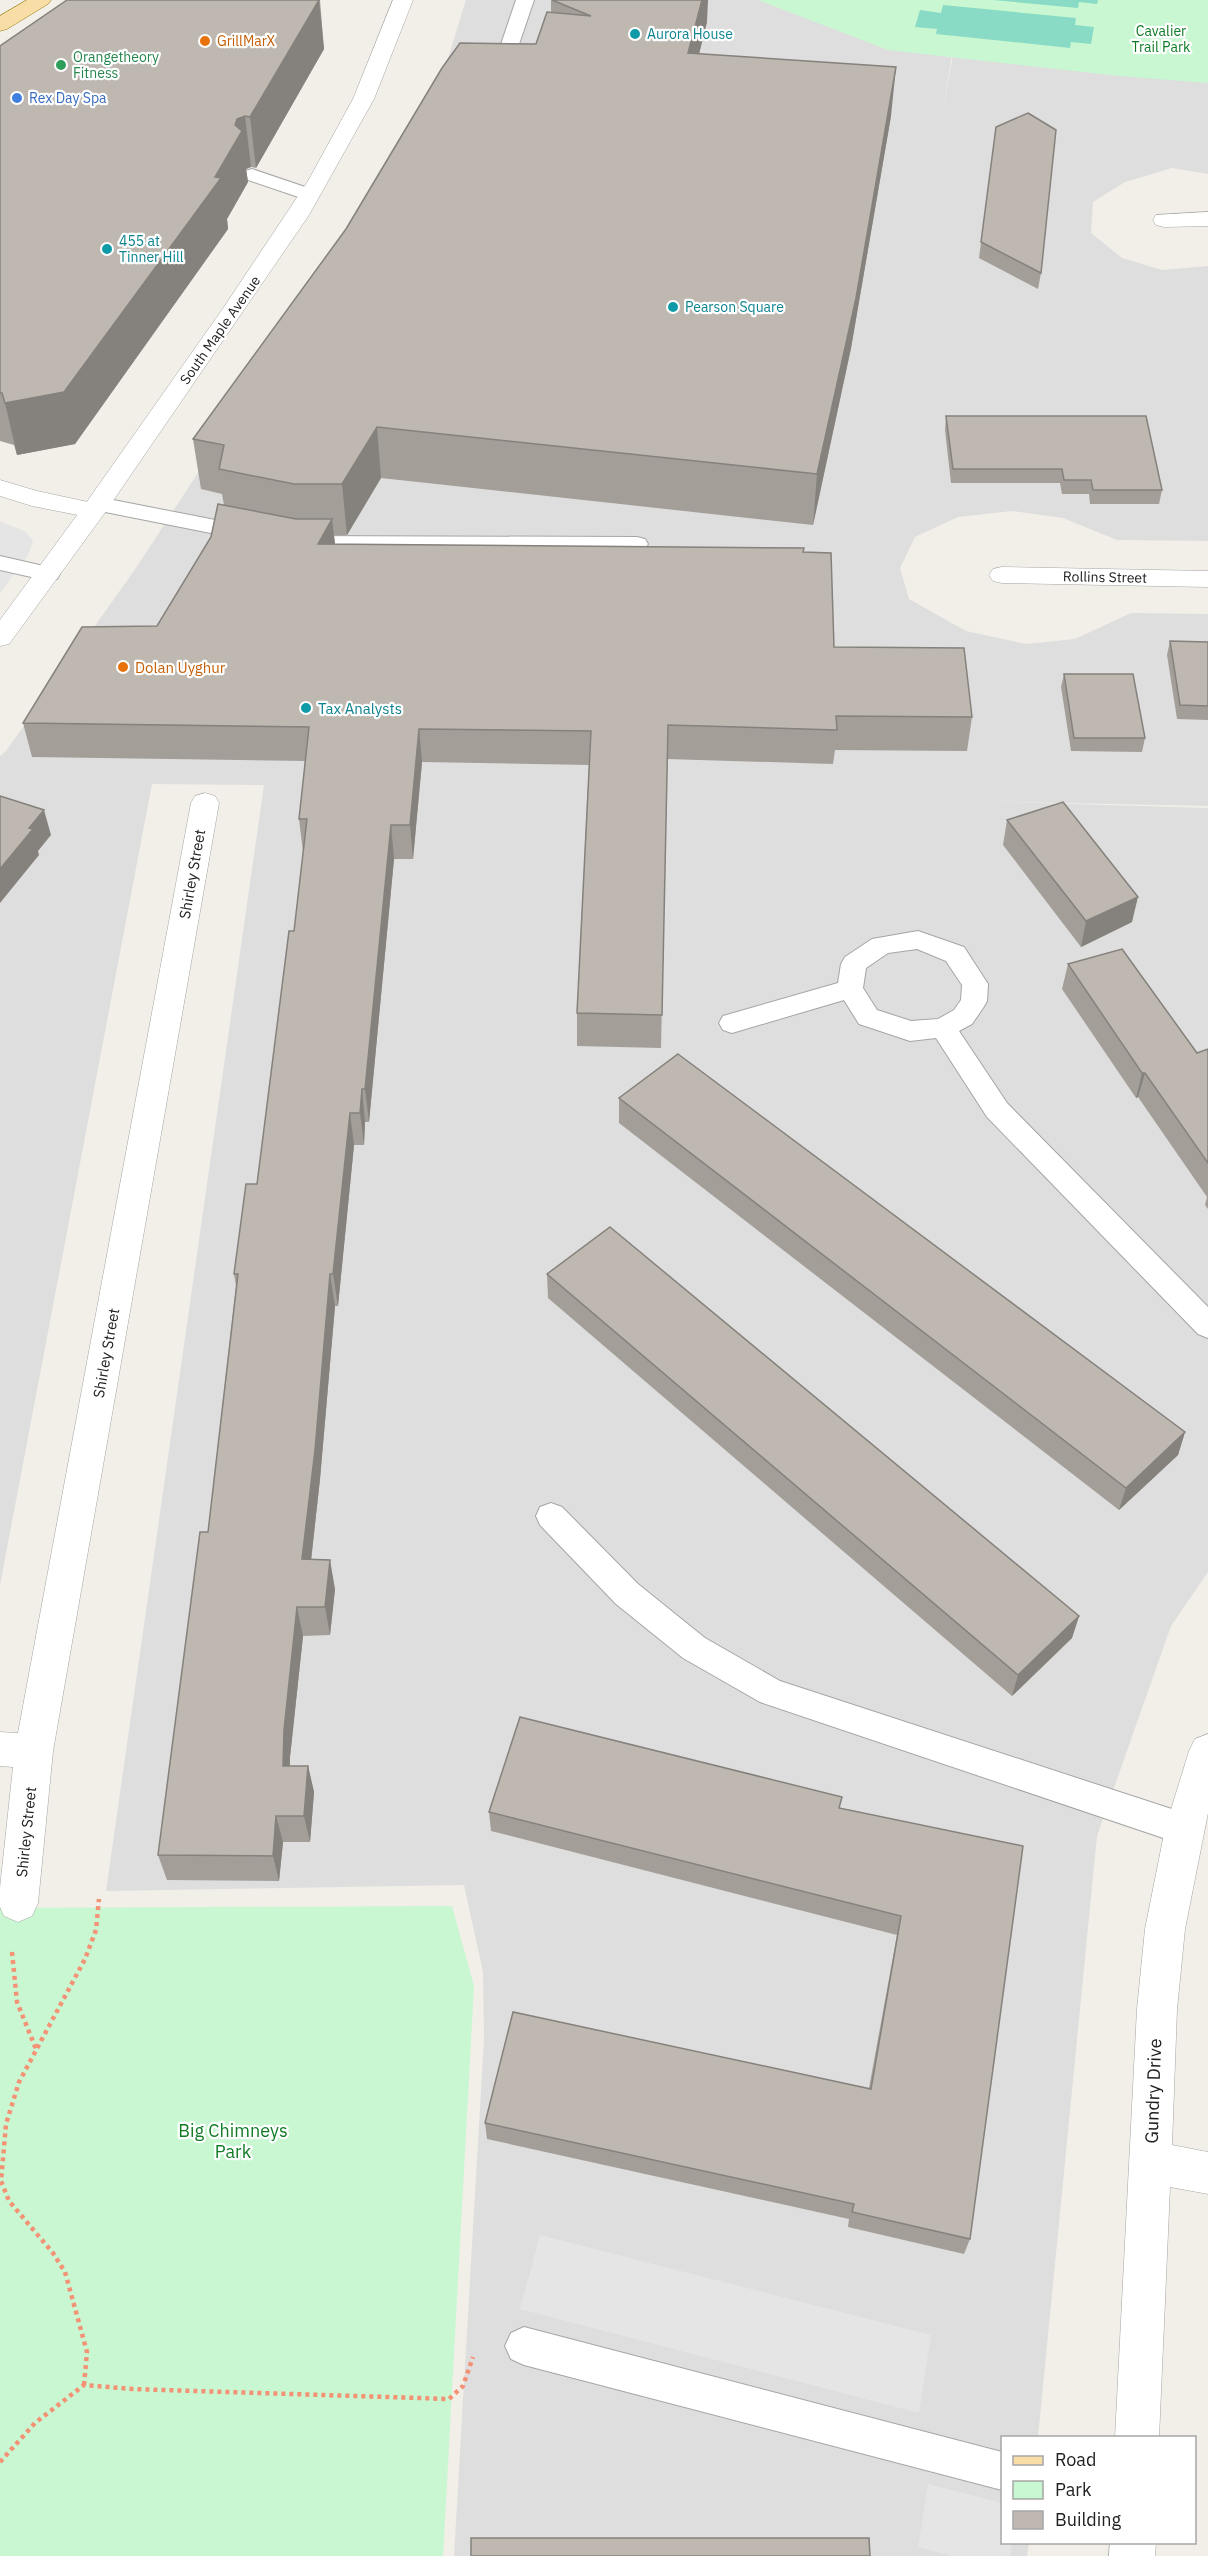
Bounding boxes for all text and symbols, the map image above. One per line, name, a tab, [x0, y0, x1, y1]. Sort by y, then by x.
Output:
park label: Cavalier Trail Park	[1132, 22, 1191, 56]
place label: Aurora House	[647, 25, 733, 43]
marker: Aurora House	[628, 27, 642, 41]
place label: GrillMarX	[217, 32, 276, 50]
marker: GrillMarX	[198, 34, 212, 48]
place label: Orangetheory Fitness	[73, 48, 159, 82]
marker: Orangetheory Fitness	[54, 58, 68, 72]
place label: Rex Day Spa	[29, 89, 107, 107]
marker: Rex Day Spa	[10, 91, 24, 105]
place label: 455 at Tinner Hill	[119, 232, 184, 266]
marker: 455 at Tinner Hill	[100, 242, 114, 256]
street label: South Maple Avenue	[176, 272, 264, 388]
place label: Pearson Square	[685, 298, 784, 316]
marker: Pearson Square	[666, 300, 680, 314]
street label: Rollins Street	[1063, 567, 1147, 587]
place label: Dolan Uyghur	[135, 658, 226, 677]
marker: Dolan Uyghur	[116, 660, 130, 674]
place label: Tax Analysts	[318, 699, 402, 718]
marker: Tax Analysts	[299, 701, 313, 715]
street label: Shirley Street	[175, 828, 209, 920]
street label: Shirley Street	[89, 1307, 123, 1399]
street label: Shirley Street	[12, 1786, 40, 1878]
street label: Gundry Drive	[1140, 2038, 1166, 2144]
park label: Big Chimneys Park	[178, 2119, 288, 2163]
legend	[1001, 2436, 1196, 2544]
text: Road	[1055, 2448, 1096, 2471]
text: Park	[1055, 2478, 1092, 2501]
text: Building	[1055, 2508, 1122, 2531]

